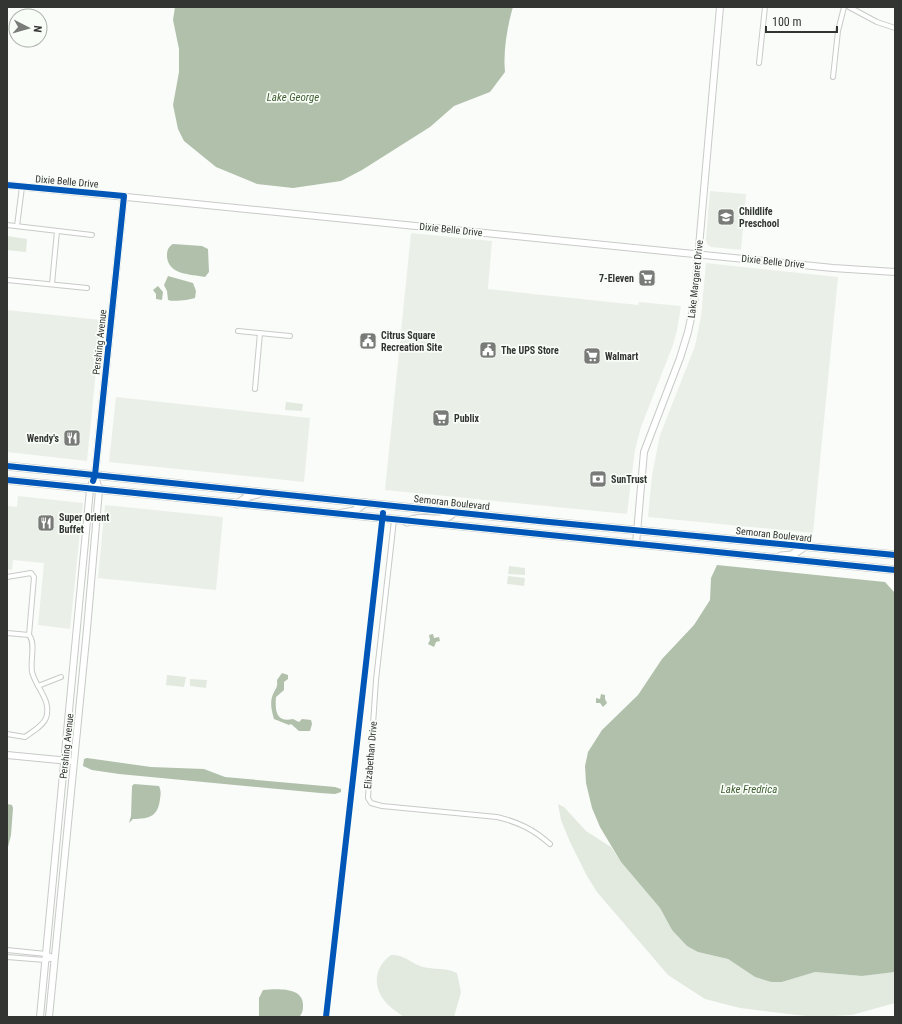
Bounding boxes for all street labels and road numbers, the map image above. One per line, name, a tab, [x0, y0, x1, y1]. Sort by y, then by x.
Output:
street label: Dixie Belle Drive	[35, 173, 99, 190]
street label: Dixie Belle Drive	[419, 221, 483, 238]
street label: Lake Margaret Drive	[686, 239, 705, 319]
street label: Dixie Belle Drive	[741, 253, 805, 270]
street label: Pershing Avenue	[91, 308, 108, 375]
street label: Semoran Boulevard	[413, 493, 491, 512]
street label: Semoran Boulevard	[735, 525, 813, 544]
street label: Pershing Avenue	[58, 712, 75, 779]
street label: Elizabethan Drive	[362, 720, 379, 789]

